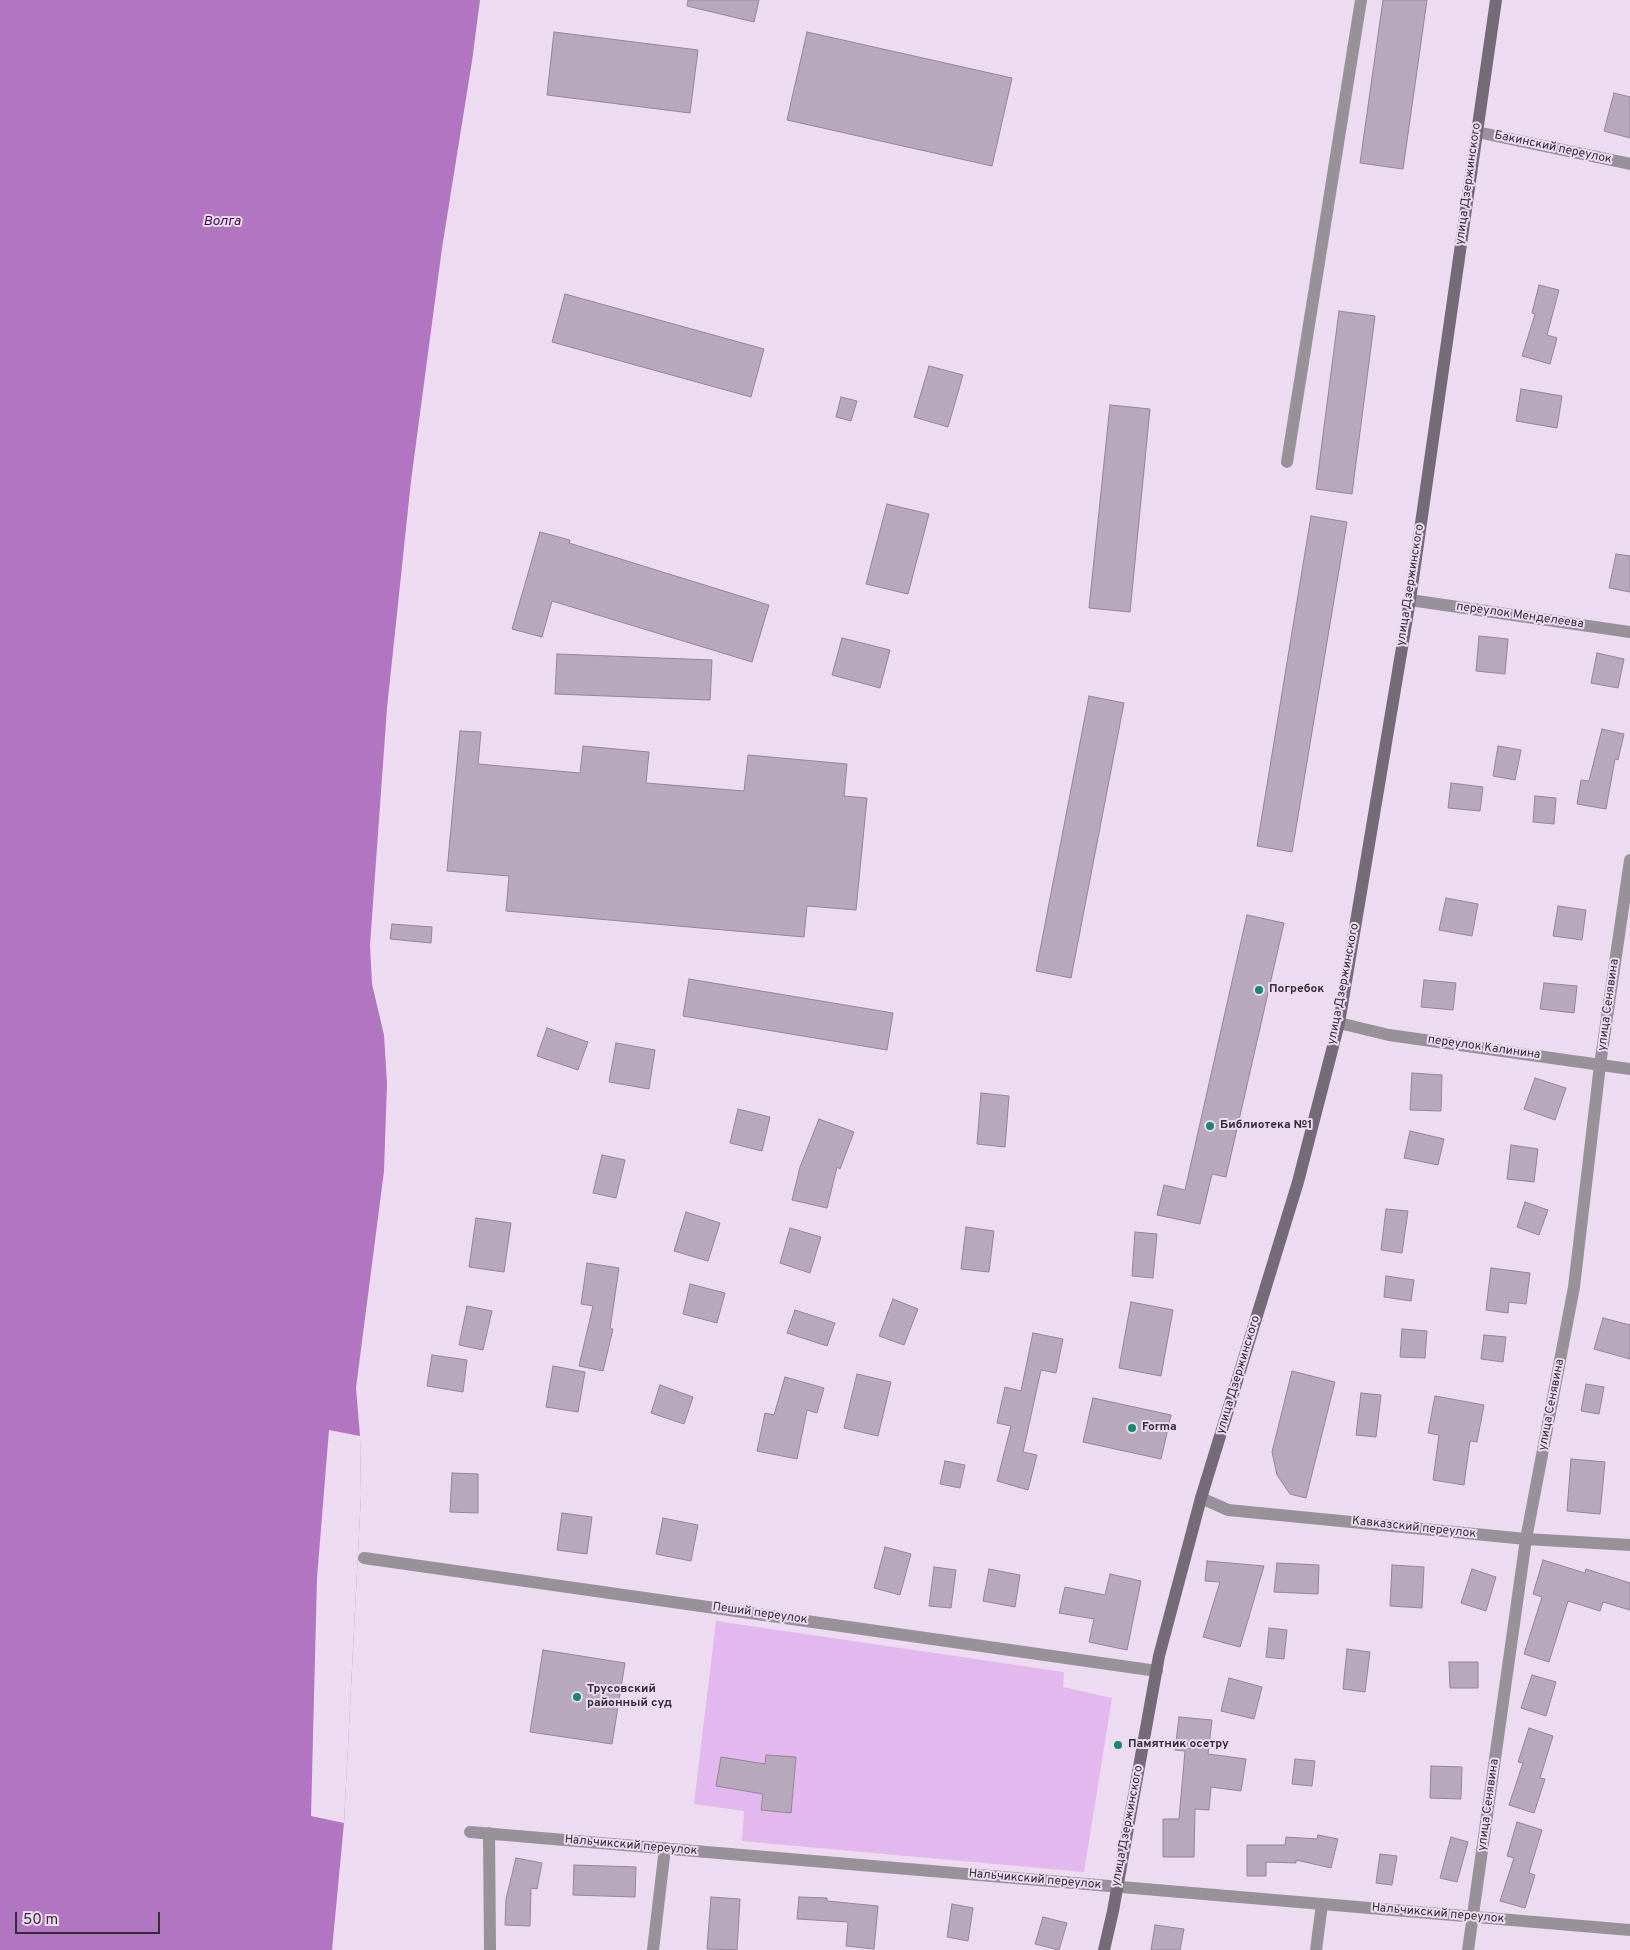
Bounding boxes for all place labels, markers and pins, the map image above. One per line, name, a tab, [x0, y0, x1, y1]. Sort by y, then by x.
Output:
place label: Погребок	[1269, 983, 1324, 997]
marker: Погребок	[1253, 984, 1265, 996]
place label: Библиотека №1	[1220, 1119, 1312, 1133]
marker: Библиотека №1	[1204, 1120, 1216, 1132]
place label: Forma	[1142, 1421, 1177, 1435]
marker: Forma	[1126, 1422, 1138, 1434]
place label: Трусовский районный суд	[587, 1683, 672, 1711]
marker: Трусовский районный суд	[571, 1691, 583, 1703]
place label: Памятник осетру	[1128, 1738, 1229, 1752]
marker: Памятник осетру	[1112, 1739, 1124, 1751]

